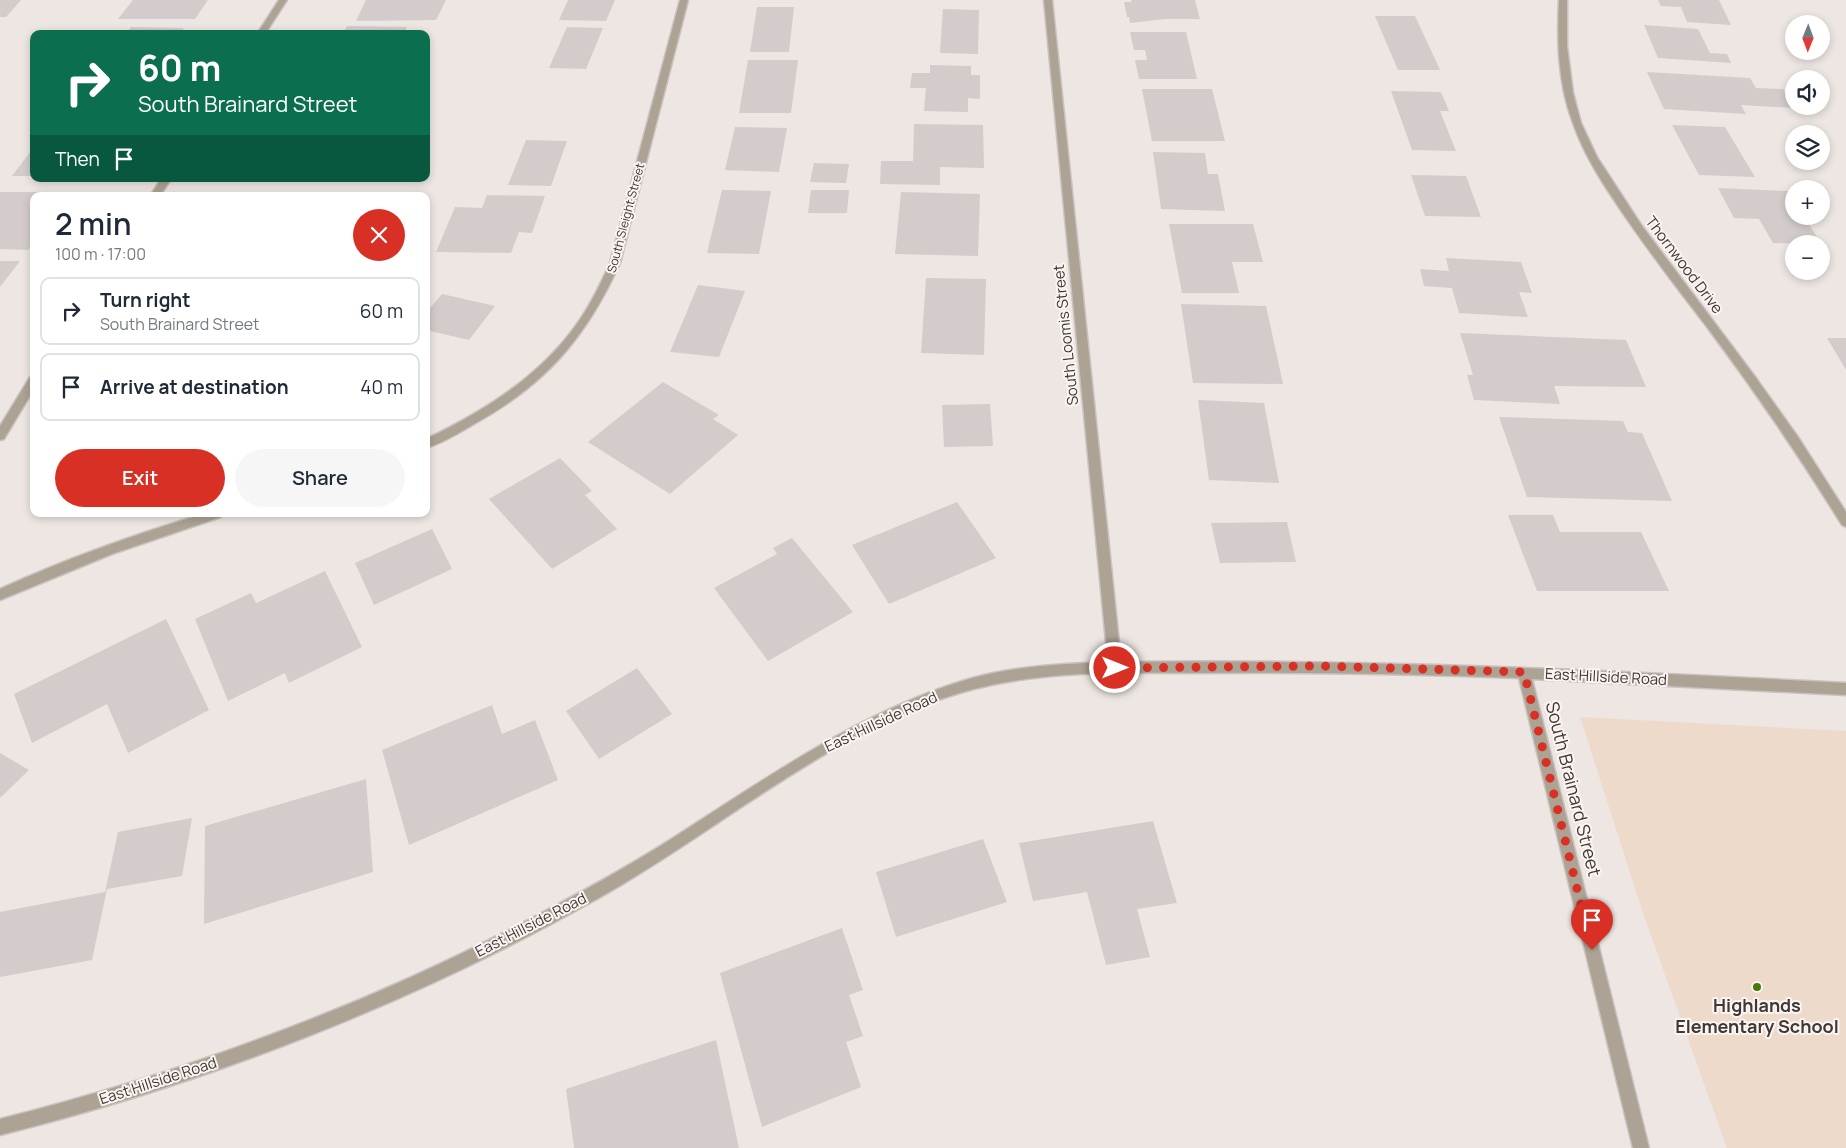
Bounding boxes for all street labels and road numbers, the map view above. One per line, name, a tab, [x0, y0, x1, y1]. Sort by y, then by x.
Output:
street label: South Sleight Street	[603, 161, 648, 274]
street label: Thornwood Drive	[1641, 212, 1728, 318]
street label: South Loomis Street	[1048, 264, 1083, 407]
street label: East Hillside Road	[1544, 663, 1668, 690]
street label: East Hillside Road	[821, 686, 941, 757]
street label: South Brainard Street	[1541, 699, 1607, 879]
street label: East Hillside Road	[472, 887, 590, 962]
street label: East Hillside Road	[97, 1052, 219, 1109]

